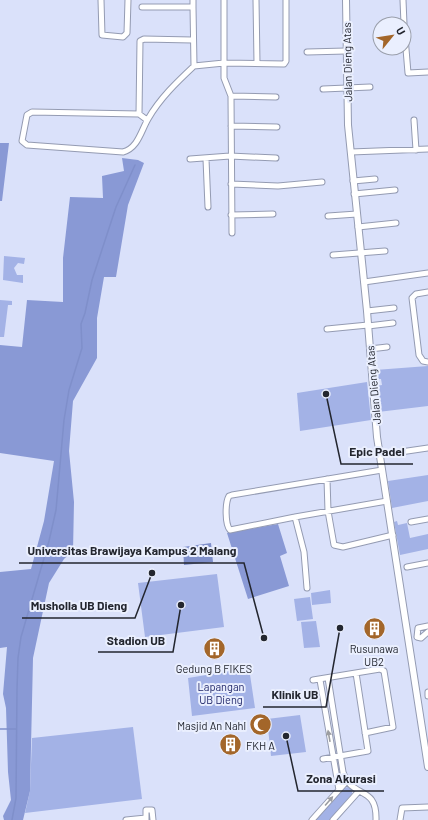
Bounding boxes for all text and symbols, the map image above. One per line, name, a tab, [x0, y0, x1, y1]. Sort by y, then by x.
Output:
north arrow	[372, 16, 412, 56]
street label: Jalan Dieng Atas	[340, 22, 354, 102]
text: U	[394, 25, 408, 37]
street label: Jalan Dieng Atas	[363, 345, 383, 425]
callout: Epic Padel	[341, 440, 413, 464]
text: Epic Padel	[349, 444, 405, 458]
callout: Universitas Brawijaya Kampus 2 Malang	[19, 539, 244, 563]
text: Universitas Brawijaya Kampus 2 Malang	[28, 543, 237, 557]
callout: Musholla UB Dieng	[22, 594, 135, 618]
text: Musholla UB Dieng	[31, 598, 128, 612]
building icon: Rusunawa UB2	[361, 615, 387, 641]
callout: Stadion UB	[98, 628, 173, 652]
text: Stadion UB	[107, 633, 165, 647]
building icon: Gedung B FIKES	[201, 635, 227, 661]
place label: Rusunawa UB2	[350, 642, 398, 668]
place label: Gedung B FIKES	[176, 662, 252, 675]
park label: Lapangan UB Dieng	[198, 680, 245, 706]
callout: Klinik UB	[263, 683, 326, 707]
text: Klinik UB	[272, 687, 318, 701]
mosque icon: Masjid An Nahl	[248, 712, 274, 738]
place label: Masjid An Nahl	[177, 719, 246, 732]
one-way arrow	[326, 730, 332, 742]
building icon: FKH A	[217, 732, 243, 758]
place label: FKH A	[246, 739, 275, 752]
callout: Zona Akurasi	[298, 767, 384, 791]
text: Zona Akurasi	[306, 771, 376, 785]
one-way arrow	[324, 796, 334, 806]

